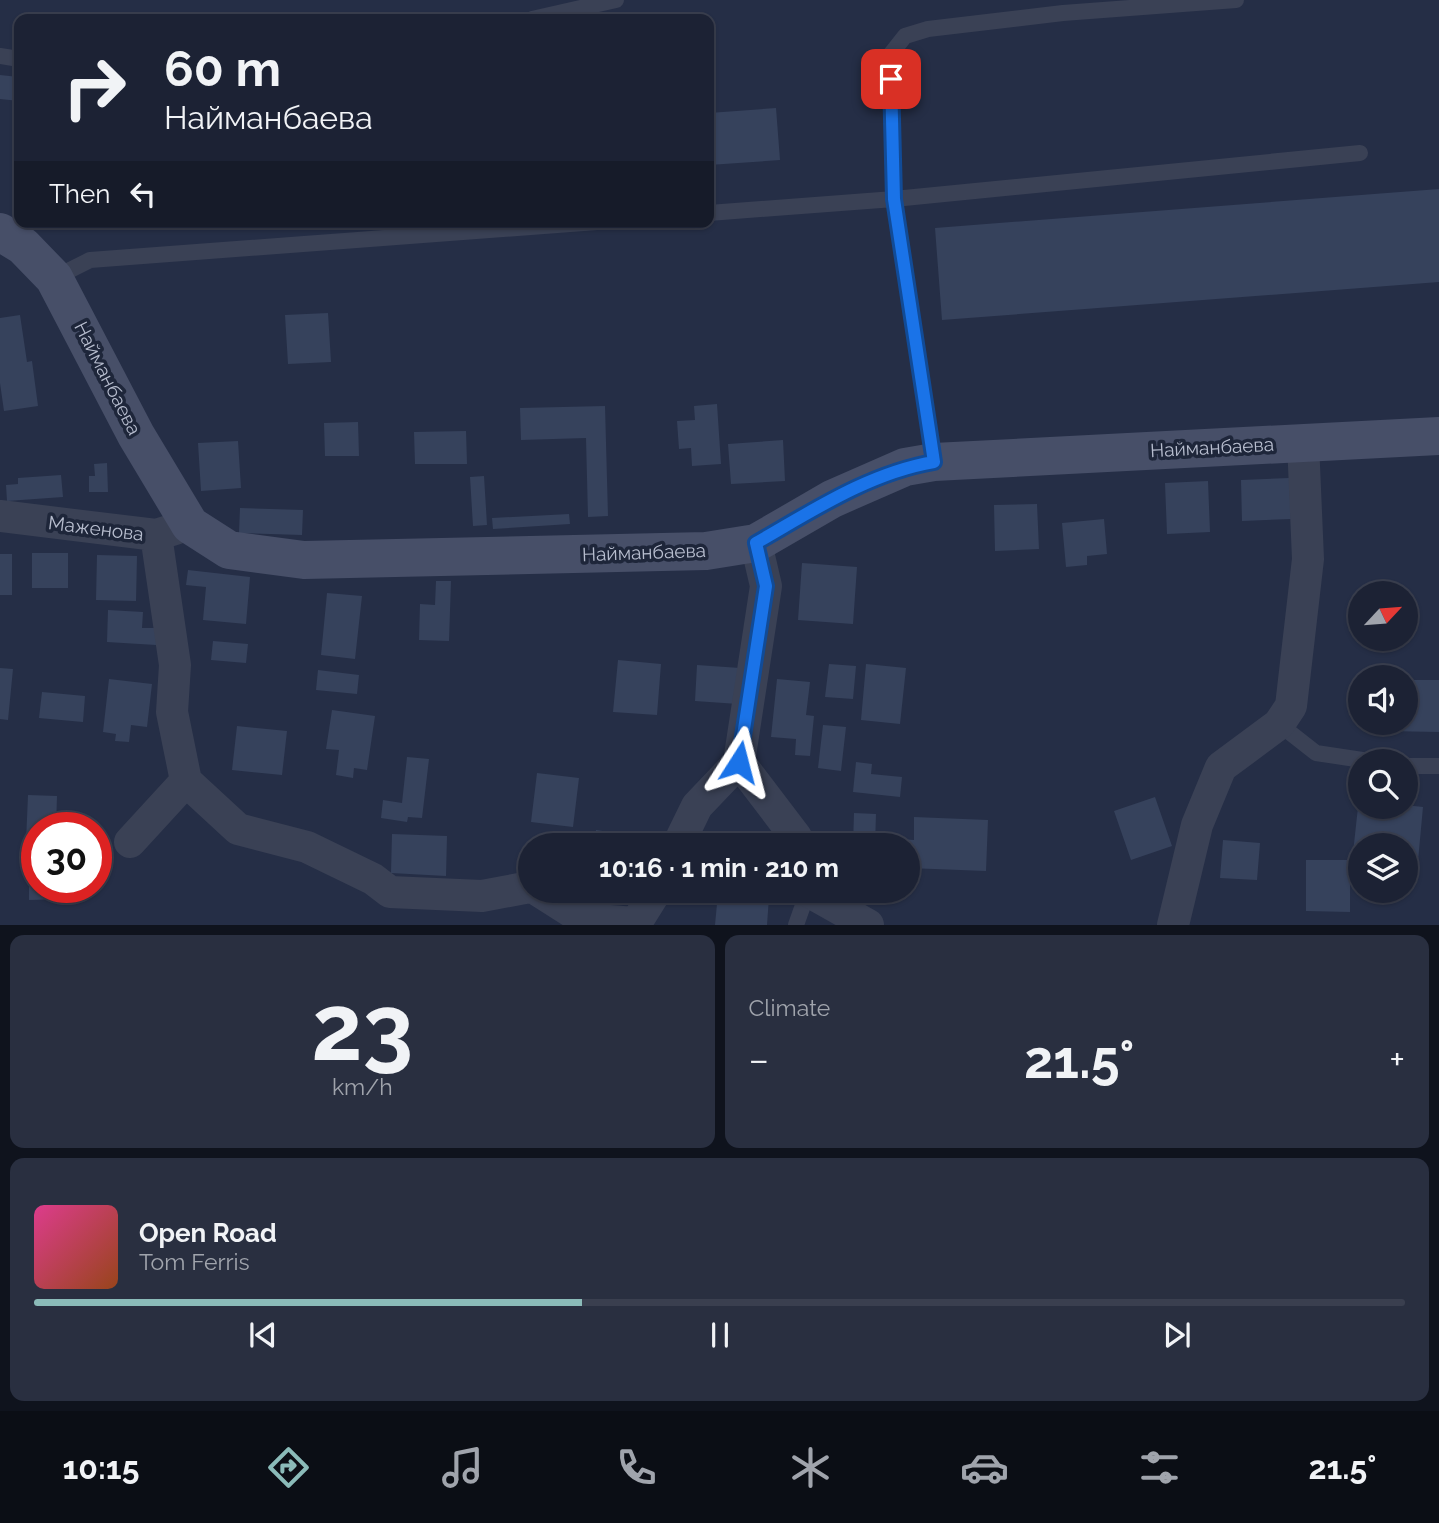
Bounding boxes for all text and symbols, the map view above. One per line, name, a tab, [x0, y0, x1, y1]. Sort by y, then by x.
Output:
text: 60 m	[164, 40, 281, 97]
icon: right	[49, 42, 140, 133]
pin	[861, 49, 921, 109]
icon: arrive	[872, 60, 910, 98]
text: Найманбаева	[164, 99, 373, 136]
icon: left	[124, 175, 162, 213]
text: Then	[49, 179, 110, 209]
street label: Найманбаева	[70, 318, 146, 438]
street label: Найманбаева	[1150, 433, 1274, 461]
street label: Маженова	[47, 511, 145, 545]
street label: Найманбаева	[582, 539, 706, 565]
north arrow	[1348, 581, 1418, 651]
map controls	[1348, 581, 1418, 903]
button: sound	[1348, 665, 1418, 735]
position arrow	[702, 725, 776, 799]
button: search	[1348, 749, 1418, 819]
speed limit sign: 30	[21, 812, 112, 903]
button: layers	[1348, 833, 1418, 903]
text: 10:16 · 1 min · 210 m	[599, 853, 839, 883]
text: 23	[311, 974, 413, 1081]
text: Climate	[749, 994, 830, 1021]
text: 21.5°	[1024, 1029, 1134, 1090]
text: −	[749, 1037, 769, 1082]
text: +	[1389, 1037, 1405, 1082]
text: km/h	[332, 1073, 393, 1100]
text: Open Road	[139, 1218, 277, 1248]
text: Tom Ferris	[139, 1248, 250, 1275]
icon: previous	[244, 1316, 282, 1354]
icon: pause	[701, 1316, 739, 1354]
icon: next	[1158, 1316, 1196, 1354]
icon: directions	[264, 1443, 313, 1492]
icon: music	[438, 1443, 487, 1492]
icon: phone	[612, 1443, 661, 1492]
icon: climate	[786, 1443, 835, 1492]
icon: car	[960, 1443, 1009, 1492]
icon: filters	[1135, 1443, 1184, 1492]
text: 10:15	[63, 1449, 139, 1486]
text: 21.5°	[1309, 1449, 1376, 1486]

